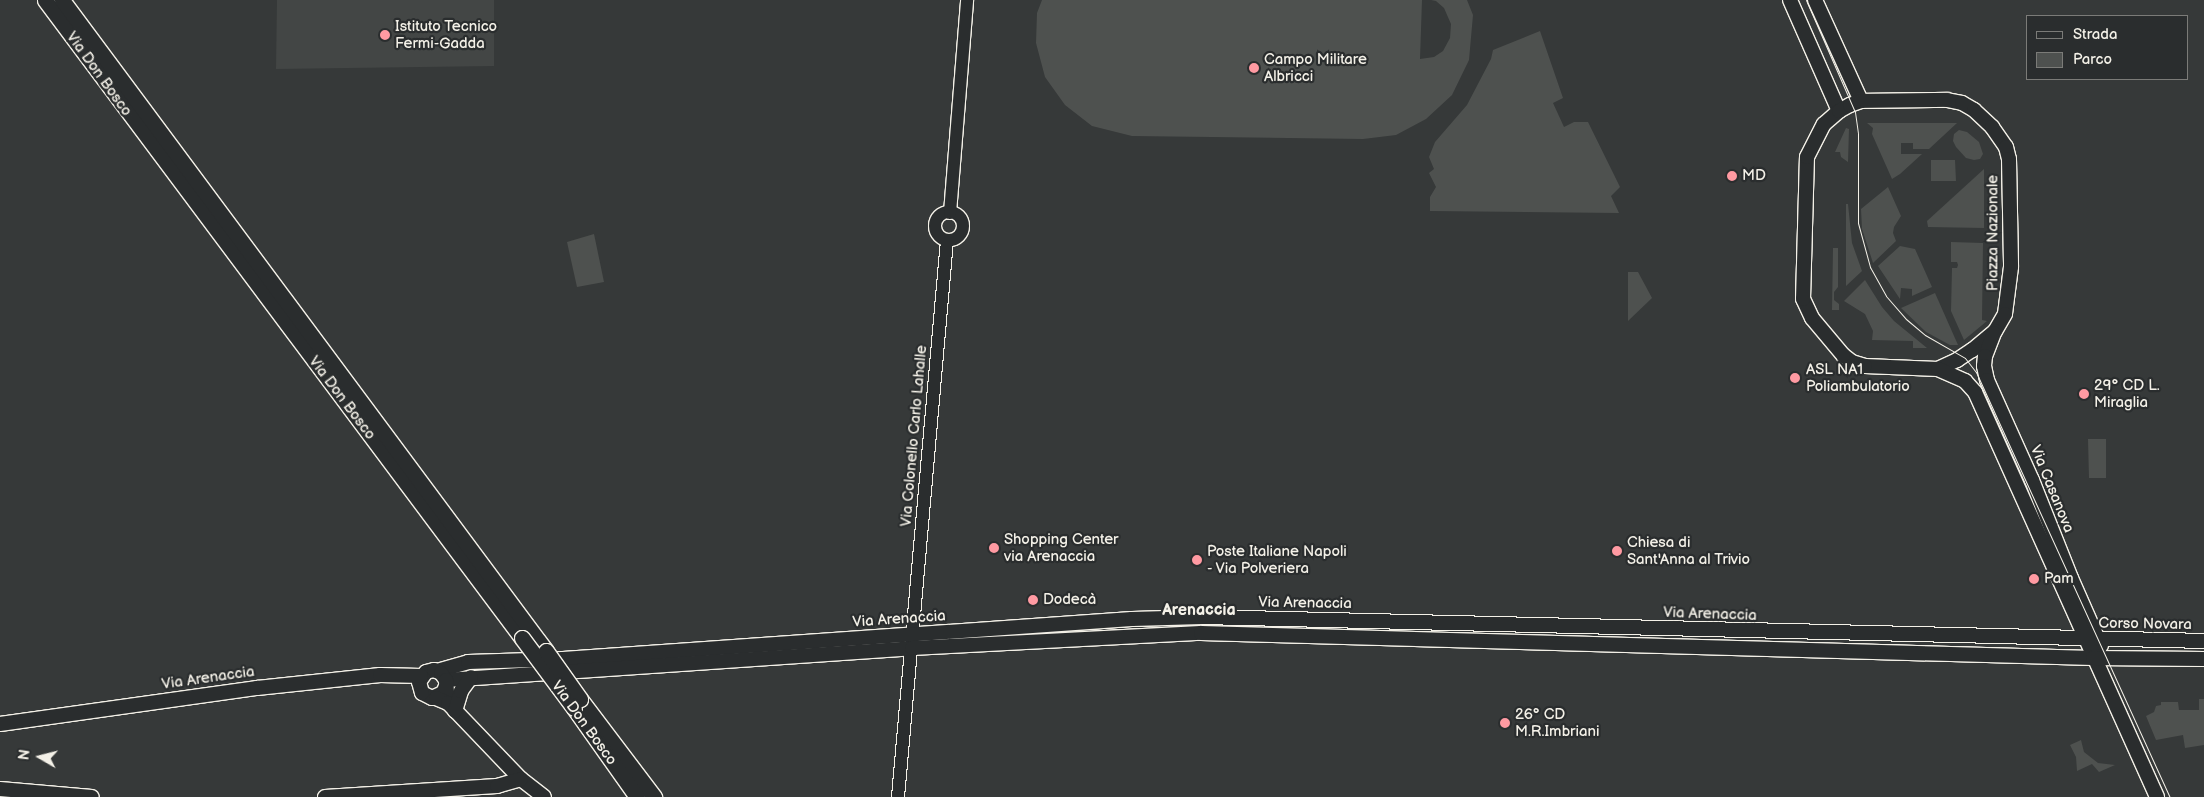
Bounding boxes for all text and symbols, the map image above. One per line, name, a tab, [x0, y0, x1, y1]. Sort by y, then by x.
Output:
legend	[2026, 15, 2189, 80]
place label: Istituto Tecnico Fermi-Gadda	[395, 17, 498, 52]
text: Strada	[2073, 25, 2117, 44]
street label: Via Don Bosco	[62, 28, 136, 120]
marker: Istituto Tecnico Fermi-Gadda	[379, 29, 391, 41]
place label: Campo Militare Albricci	[1264, 50, 1367, 85]
text: Parco	[2073, 50, 2112, 69]
marker: Campo Militare Albricci	[1248, 62, 1260, 74]
place label: MD	[1742, 167, 1766, 185]
marker: MD	[1726, 170, 1738, 182]
street label: Piazza Nazionale	[1984, 175, 2002, 291]
street label: Via Colonello Carlo Lahalle	[897, 345, 931, 527]
street label: Via Don Bosco	[305, 353, 379, 443]
place label: ASL NA1 Poliambulatorio	[1806, 360, 1910, 395]
marker: ASL NA1 Poliambulatorio	[1788, 371, 1802, 385]
place label: 29° CD L. Miraglia	[2094, 376, 2160, 411]
marker: 29° CD L. Miraglia	[2078, 388, 2090, 400]
street label: Via Casanova	[2026, 443, 2078, 535]
place label: Shopping Center via Arenaccia	[1004, 530, 1118, 565]
place label: Chiesa di Sant'Anna al Trivio	[1627, 533, 1750, 568]
marker: Shopping Center via Arenaccia	[988, 542, 1000, 554]
place label: Poste Italiane Napoli - Via Polveriera	[1207, 542, 1347, 577]
marker: Chiesa di Sant'Anna al Trivio	[1611, 545, 1623, 557]
marker: Poste Italiane Napoli - Via Polveriera	[1191, 554, 1203, 566]
place label: Pam	[2044, 570, 2074, 588]
marker: Pam	[2028, 573, 2040, 585]
place label: Dodecà	[1043, 591, 1096, 609]
street label: Via Arenaccia	[1258, 593, 1352, 613]
marker: Dodecà	[1027, 594, 1039, 606]
district label: Arenaccia	[1162, 601, 1236, 621]
street label: Via Arenaccia	[1663, 603, 1757, 625]
street label: Via Arenaccia	[852, 607, 946, 631]
street label: Corso Novara	[2098, 614, 2192, 634]
street label: Via Arenaccia	[160, 663, 256, 693]
street label: Via Don Bosco	[547, 677, 621, 769]
place label: 26° CD M.R.Imbriani	[1515, 705, 1599, 740]
marker: 26° CD M.R.Imbriani	[1499, 717, 1511, 729]
north arrow	[15, 732, 65, 782]
text: N	[16, 748, 34, 761]

